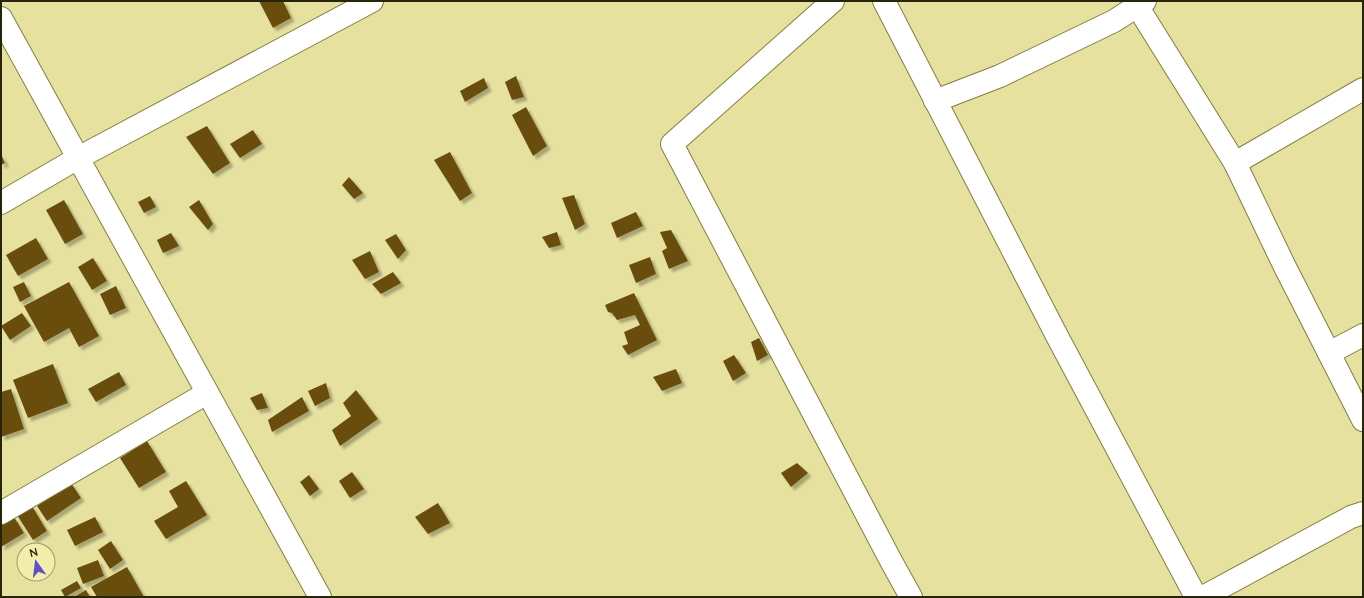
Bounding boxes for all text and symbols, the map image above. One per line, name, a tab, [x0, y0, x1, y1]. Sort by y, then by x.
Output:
north arrow	[16, 542, 56, 582]
text: N	[28, 544, 39, 560]

